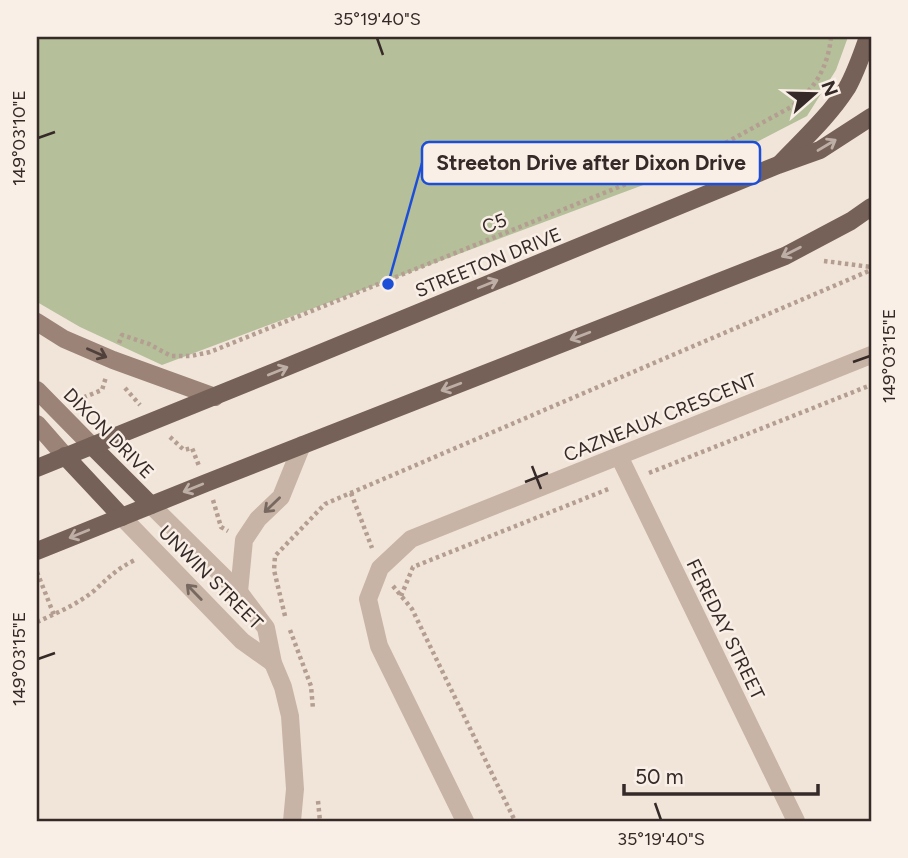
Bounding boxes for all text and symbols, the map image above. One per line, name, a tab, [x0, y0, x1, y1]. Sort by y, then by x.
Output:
text: 35°19'40"S	[333, 8, 421, 30]
north arrow	[778, 60, 848, 130]
text: N	[816, 78, 843, 99]
text: 149°03'10"E	[8, 90, 30, 186]
one-way arrow	[816, 138, 836, 152]
callout: Streeton Drive after Dixon Drive	[422, 142, 760, 184]
text: Streeton Drive after Dixon Drive	[436, 150, 746, 175]
street label: C5	[478, 208, 510, 239]
street label: STREETON DRIVE	[412, 223, 565, 302]
one-way arrow	[781, 246, 802, 260]
one-way arrow	[477, 277, 499, 290]
text: 149°03'15"E	[878, 309, 900, 403]
one-way arrow	[569, 331, 591, 344]
one-way arrow	[86, 347, 107, 360]
one-way arrow	[267, 363, 288, 376]
street label: CAZNEAUX CRESCENT	[560, 368, 760, 467]
one-way arrow	[441, 381, 462, 394]
street label: DIXON DRIVE	[59, 383, 159, 483]
one-way arrow	[182, 482, 204, 495]
one-way arrow	[264, 497, 281, 514]
street label: UNWIN STREET	[154, 520, 268, 635]
one-way arrow	[69, 528, 91, 541]
street label: FEREDAY STREET	[682, 555, 770, 704]
one-way arrow	[186, 584, 203, 601]
text: 149°03'15"E	[8, 612, 30, 706]
scale bar	[624, 753, 819, 797]
text: 50 m	[635, 764, 684, 789]
text: 35°19'40"S	[617, 828, 705, 850]

